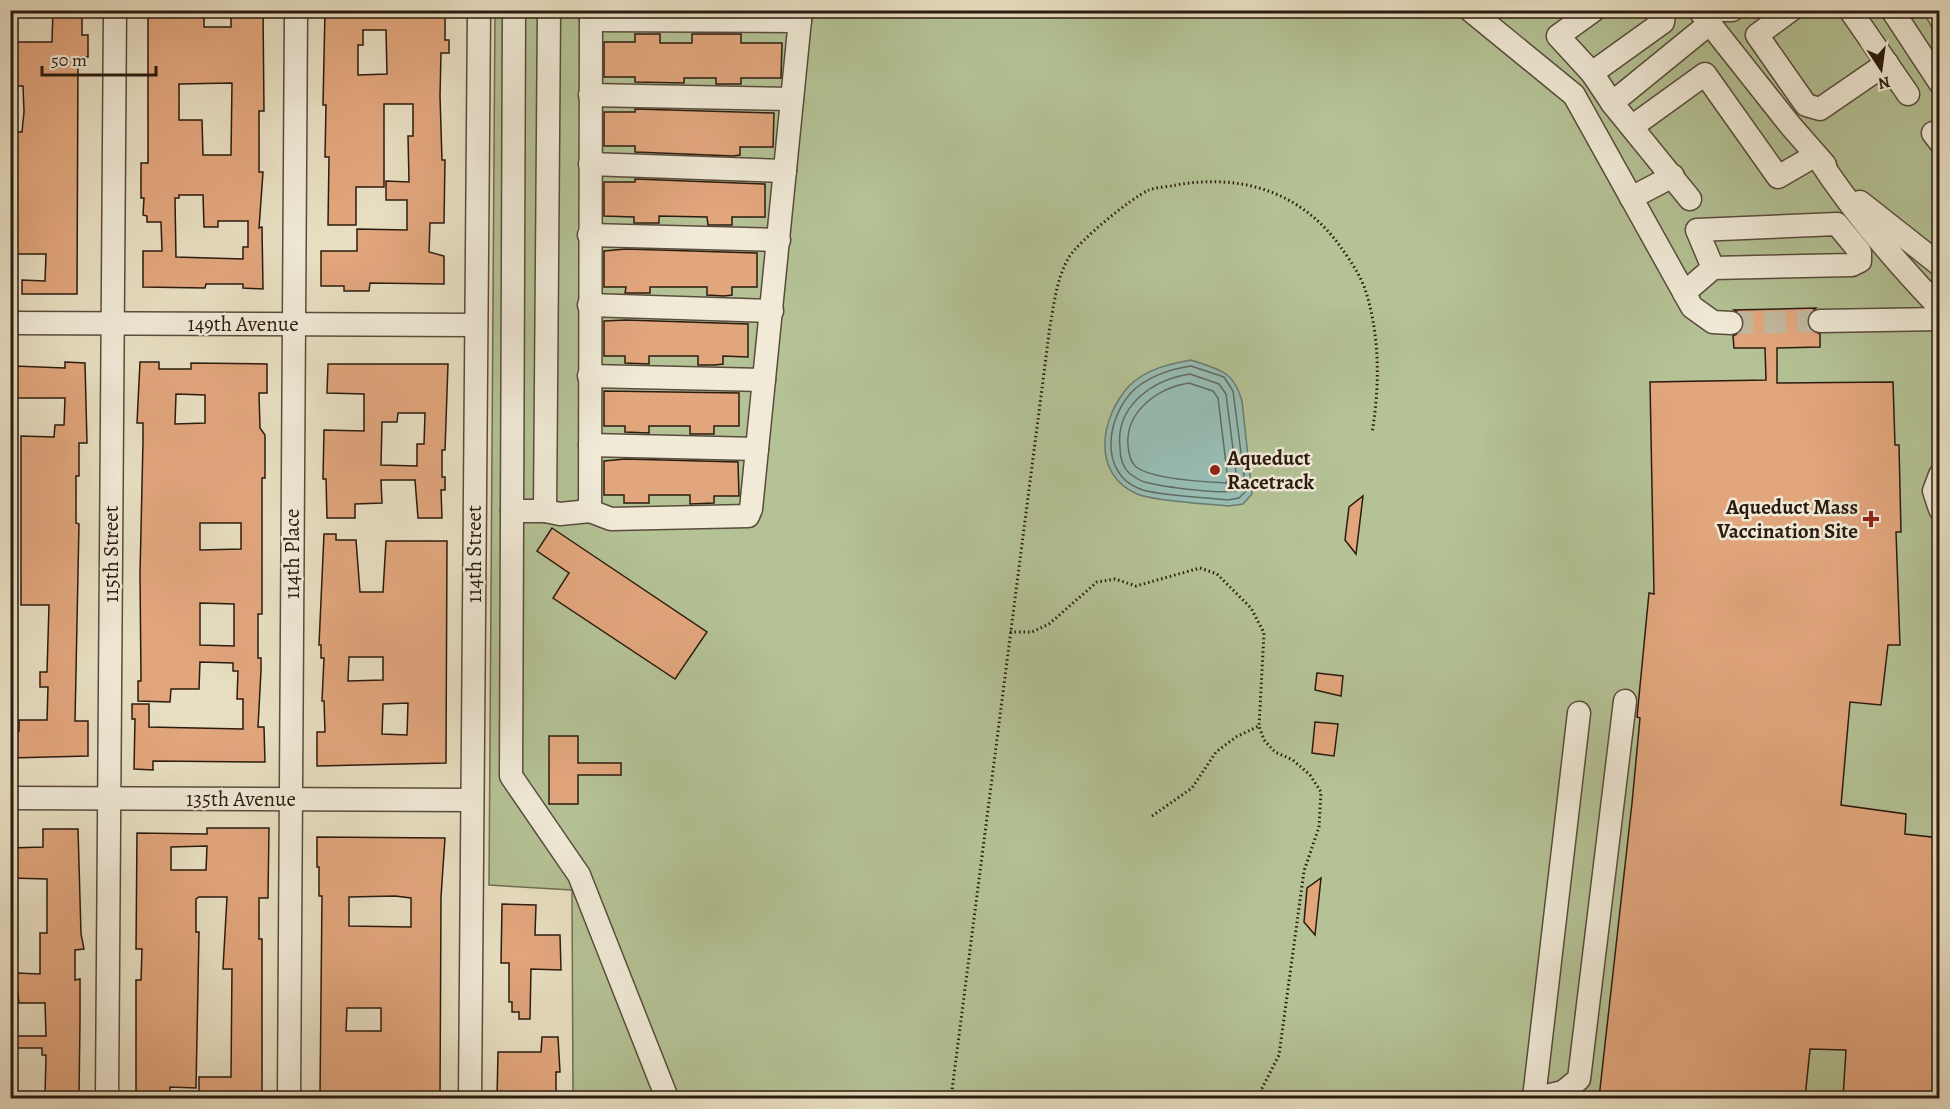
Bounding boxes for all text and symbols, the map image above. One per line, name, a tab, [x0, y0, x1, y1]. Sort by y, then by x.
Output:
scale bar	[42, 39, 156, 77]
north arrow	[1851, 39, 1911, 99]
text: 50 m	[51, 48, 87, 72]
text: N	[1876, 71, 1892, 95]
street label: 149th Avenue	[187, 310, 299, 338]
place label: Aqueduct Racetrack	[1226, 444, 1314, 496]
marker: Aqueduct Racetrack	[1208, 463, 1222, 477]
place label: Aqueduct Mass Vaccination Site	[1716, 493, 1858, 545]
street label: 115th Street	[97, 505, 125, 603]
street label: 114th Street	[460, 505, 488, 603]
street label: 114th Place	[278, 509, 306, 599]
marker: Aqueduct Mass Vaccination Site	[1862, 510, 1880, 528]
street label: 135th Avenue	[186, 785, 296, 813]

